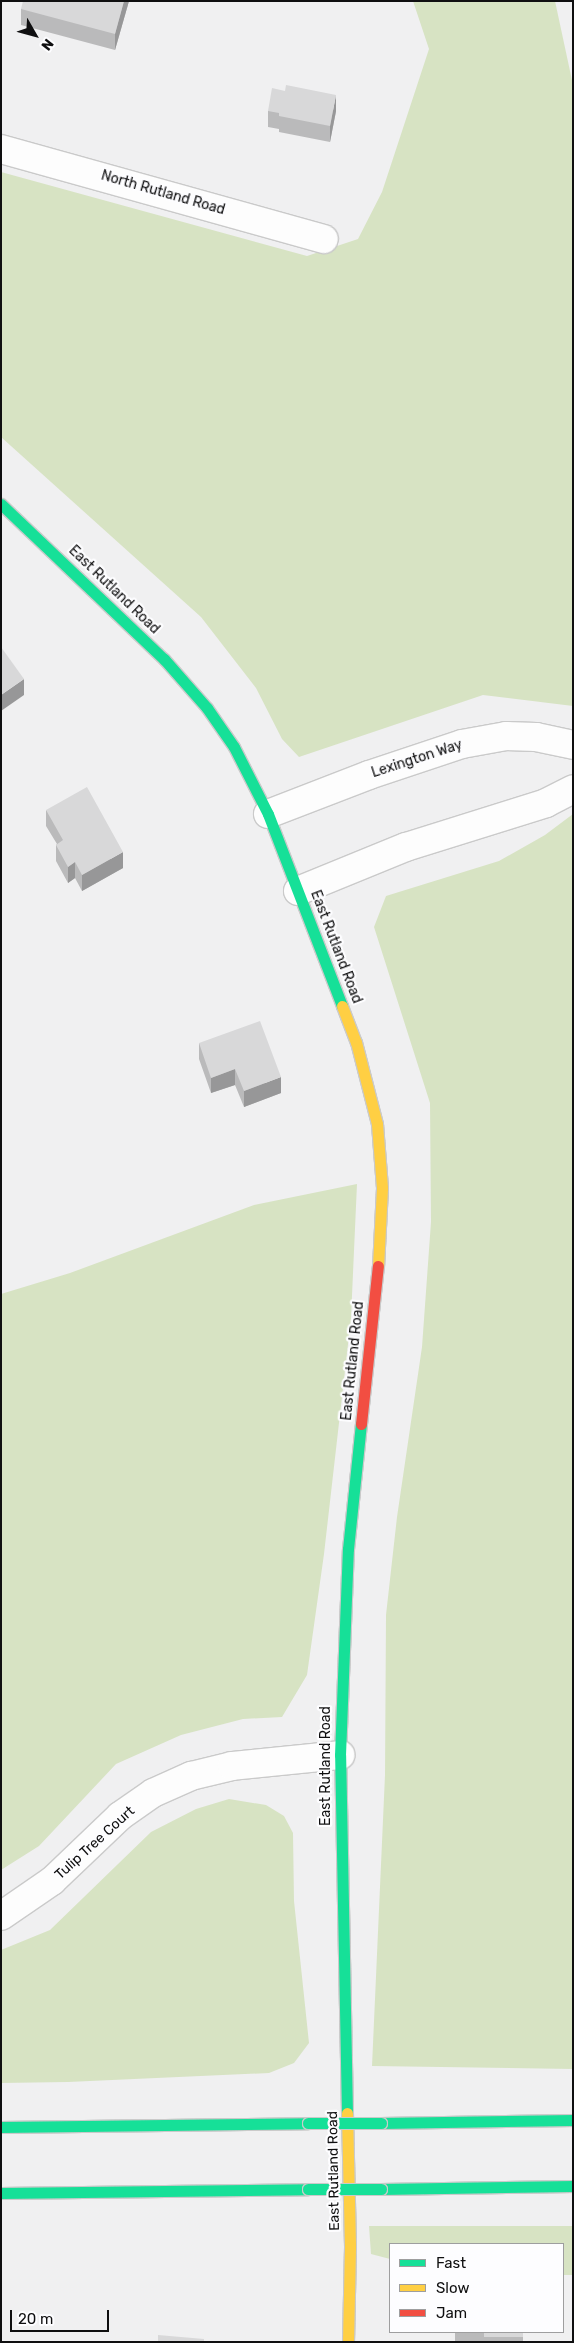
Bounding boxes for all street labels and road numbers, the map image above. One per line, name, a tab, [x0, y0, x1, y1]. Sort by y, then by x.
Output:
street label: North Rutland Road	[99, 167, 227, 219]
street label: East Rutland Road	[65, 542, 163, 638]
street label: Lexington Way	[369, 736, 465, 782]
street label: East Rutland Road	[307, 888, 365, 1006]
street label: East Rutland Road	[338, 1301, 368, 1421]
street label: East Rutland Road	[318, 1706, 334, 1826]
street label: Tulip Tree Court	[52, 1803, 138, 1883]
street label: East Rutland Road	[325, 2111, 343, 2231]

